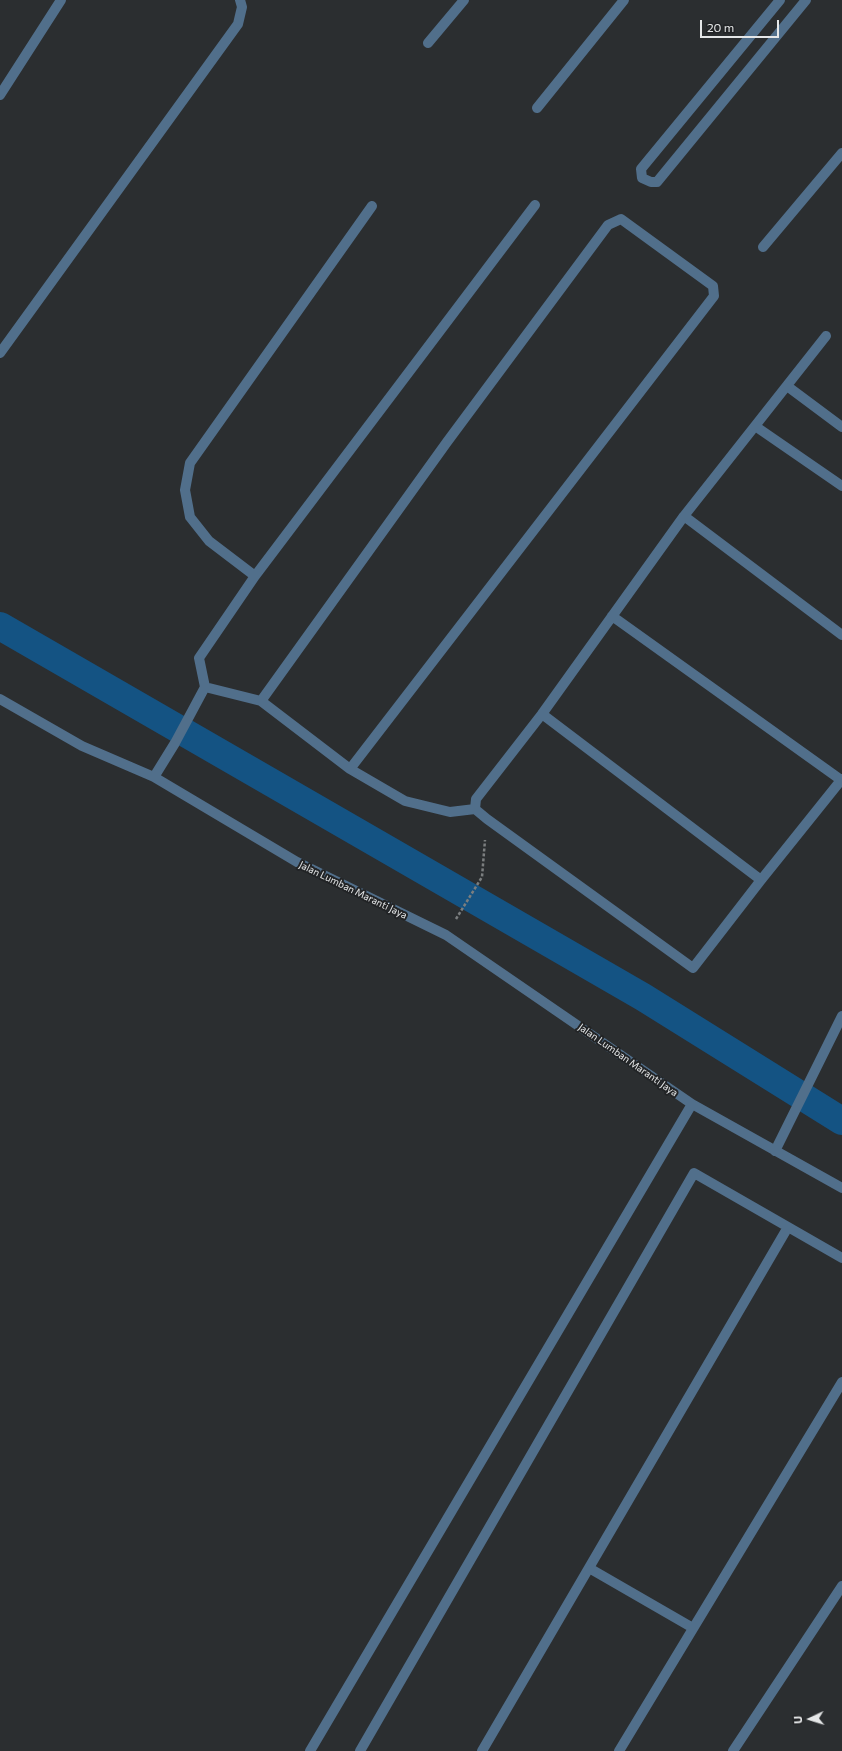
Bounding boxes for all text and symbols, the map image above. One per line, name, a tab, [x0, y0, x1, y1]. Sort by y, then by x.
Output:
scale bar	[702, 12, 781, 38]
text: 20 m	[707, 20, 734, 34]
street label: Jalan Lumban Maranti Jaya	[297, 859, 409, 921]
street label: Jalan Lumban Maranti Jaya	[576, 1021, 680, 1099]
north arrow	[790, 1699, 830, 1739]
text: U	[791, 1715, 804, 1724]

